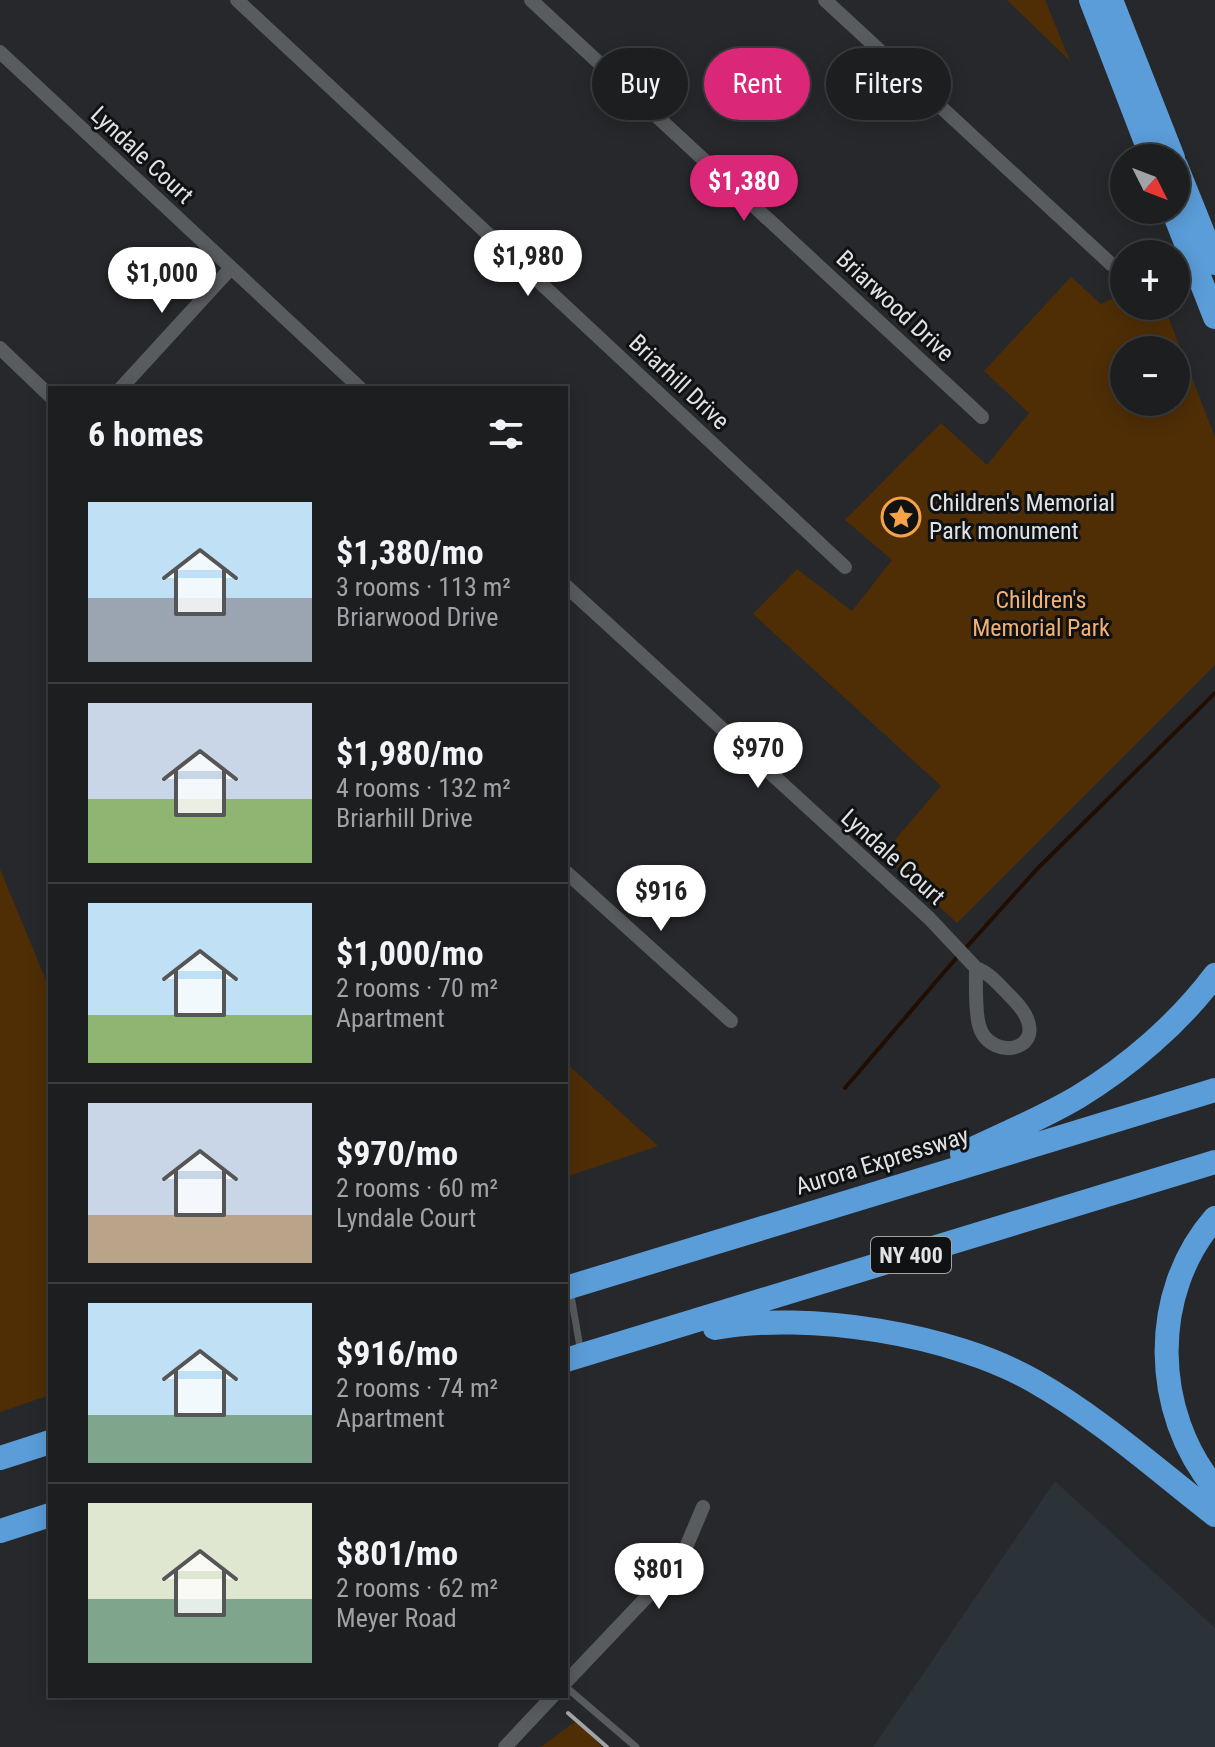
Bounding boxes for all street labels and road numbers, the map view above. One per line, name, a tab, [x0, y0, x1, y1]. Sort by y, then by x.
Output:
street label: Lyndale Court	[85, 101, 199, 209]
street label: Briarwood Drive	[831, 245, 959, 367]
street label: Briarhill Drive	[623, 329, 735, 435]
street label: Lyndale Court	[836, 803, 950, 911]
street label: Aurora Expressway	[792, 1121, 972, 1201]
road number: NY 400	[871, 1237, 951, 1273]

